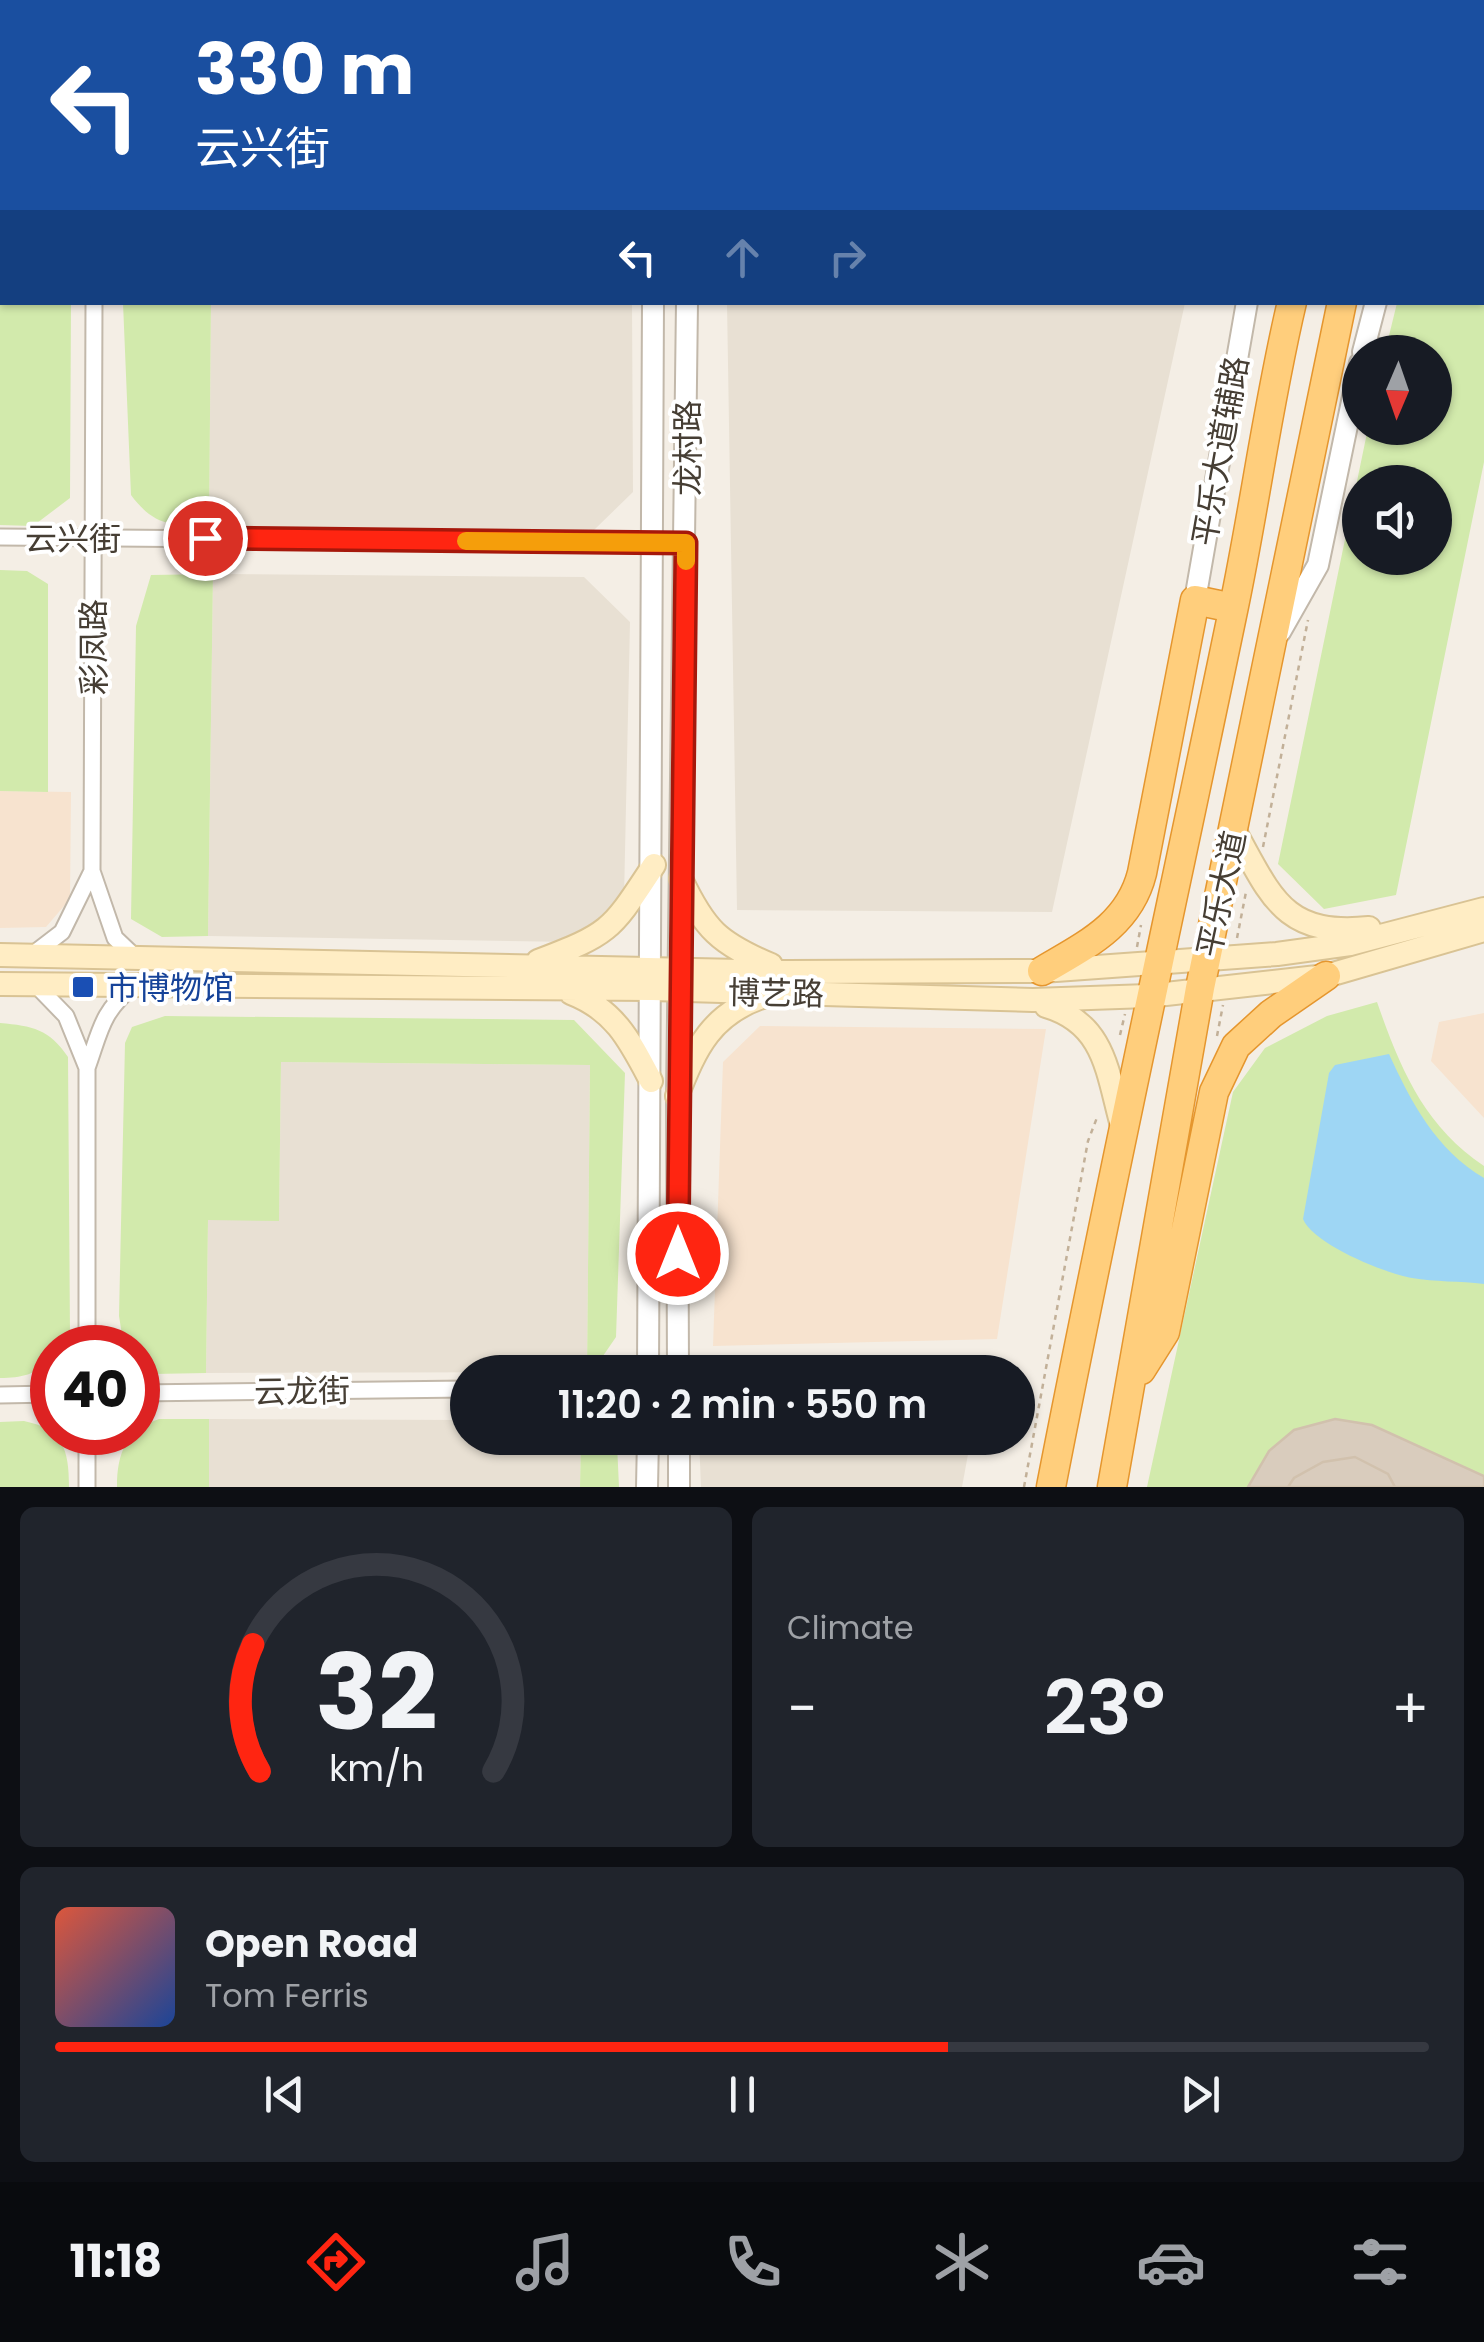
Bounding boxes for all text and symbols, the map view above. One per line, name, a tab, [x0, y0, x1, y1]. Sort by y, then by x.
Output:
text: 330 m	[195, 20, 414, 119]
icon: left	[30, 40, 160, 170]
text: 云兴街	[195, 117, 330, 180]
icon: left	[610, 230, 665, 285]
icon: ahead	[715, 230, 770, 285]
icon: right	[820, 230, 875, 285]
north arrow	[1342, 335, 1452, 445]
map controls	[1342, 335, 1452, 575]
street label: 平乐大道辅路	[1181, 353, 1259, 549]
street label: 龙村路	[665, 400, 710, 496]
button: sound	[1342, 465, 1452, 575]
pin	[163, 496, 248, 581]
icon: arrive	[178, 511, 233, 566]
street label: 云兴街	[25, 516, 121, 561]
street label: 彩凤路	[71, 599, 116, 695]
street label: 平乐大道	[1186, 827, 1256, 961]
place label: 市博物馆	[106, 965, 234, 1010]
street label: 博艺路	[728, 970, 824, 1016]
marker: 市博物馆	[70, 974, 96, 1000]
position arrow	[626, 1202, 730, 1306]
speed limit sign: 40	[30, 1325, 160, 1455]
street label: 云龙街	[254, 1368, 350, 1414]
text: 11:20 · 2 min · 550 m	[558, 1378, 927, 1431]
text: Climate	[787, 1605, 914, 1650]
text: 32	[315, 1620, 437, 1765]
text: 23°	[1044, 1655, 1165, 1760]
text: −	[787, 1670, 817, 1747]
text: +	[1391, 1670, 1429, 1747]
text: km/h	[328, 1743, 424, 1794]
text: Open Road	[205, 1917, 418, 1970]
text: Tom Ferris	[205, 1973, 369, 2018]
icon: previous	[257, 2067, 312, 2122]
icon: pause	[715, 2067, 770, 2122]
icon: next	[1173, 2067, 1228, 2122]
icon: directions	[301, 2227, 371, 2297]
icon: music	[510, 2227, 580, 2297]
icon: phone	[718, 2227, 788, 2297]
icon: climate	[927, 2227, 997, 2297]
icon: car	[1136, 2227, 1206, 2297]
icon: filters	[1345, 2227, 1415, 2297]
text: 11:18	[69, 2230, 162, 2293]

